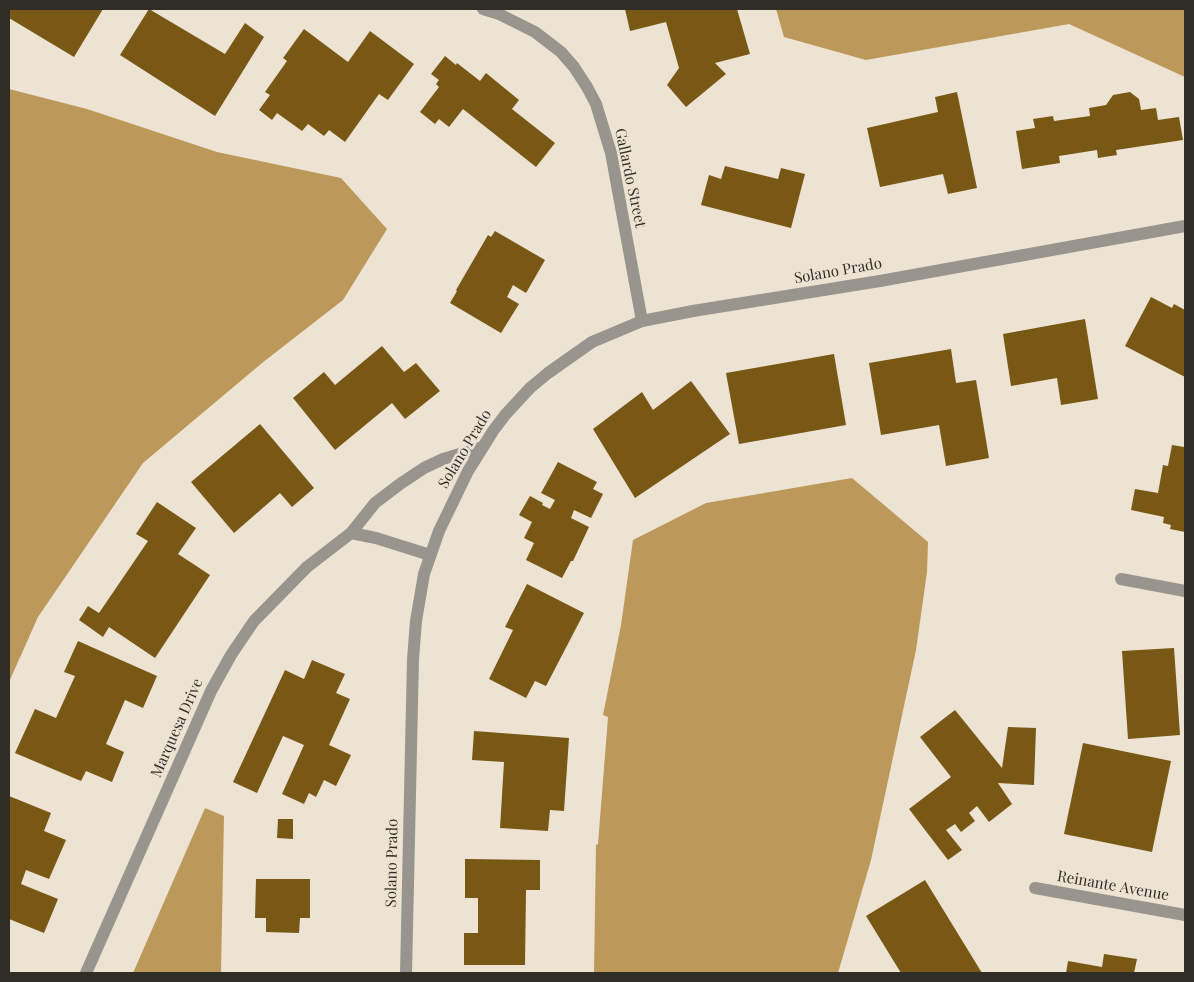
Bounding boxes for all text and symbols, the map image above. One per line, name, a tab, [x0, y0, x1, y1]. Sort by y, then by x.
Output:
street label: Gallardo Street	[611, 127, 649, 229]
street label: Solano Prado	[793, 254, 883, 288]
street label: Solano Prado	[434, 406, 496, 492]
street label: Marquesa Drive	[147, 676, 207, 780]
street label: Solano Prado	[382, 819, 402, 907]
street label: Reinante Avenue	[1056, 867, 1170, 905]

